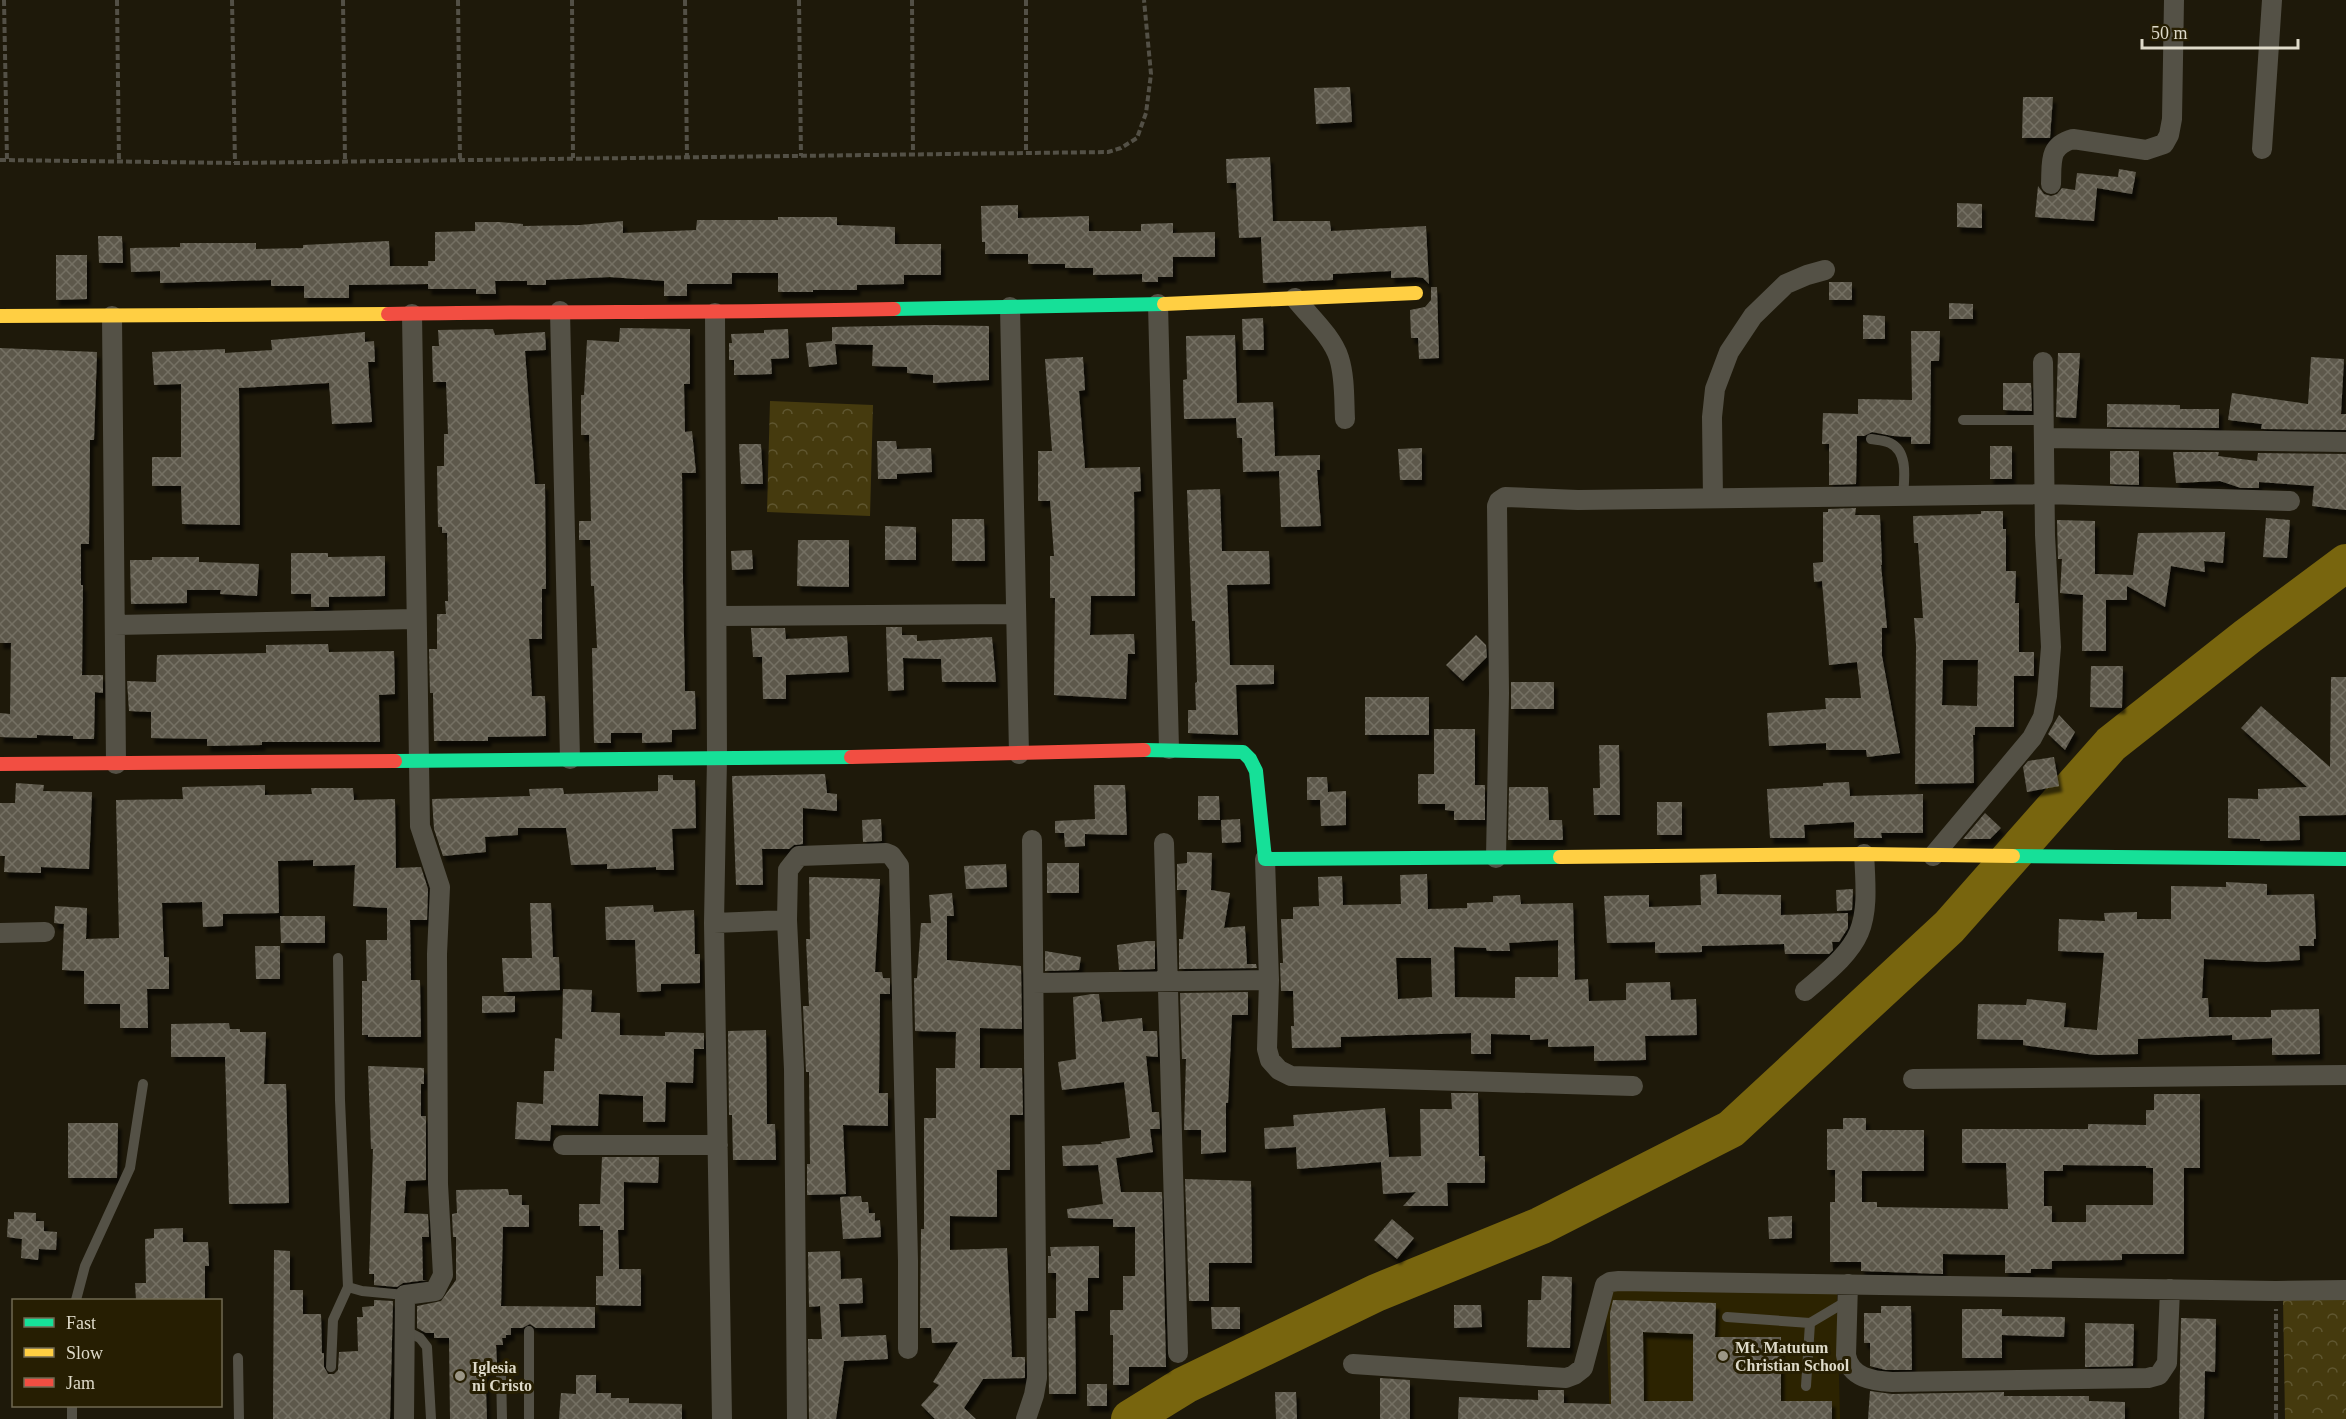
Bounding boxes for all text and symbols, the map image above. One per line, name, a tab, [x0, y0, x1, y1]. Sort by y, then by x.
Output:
scale bar	[2142, 12, 2298, 50]
text: 50 m	[2151, 23, 2188, 43]
legend	[12, 1299, 222, 1407]
text: Fast	[66, 1313, 96, 1333]
place label: Mt. Matutum Christian School	[1735, 1339, 1850, 1374]
text: Slow	[66, 1343, 103, 1363]
marker: Mt. Matutum Christian School	[1716, 1349, 1730, 1363]
place label: Iglesia ni Cristo	[472, 1359, 532, 1394]
marker: Iglesia ni Cristo	[453, 1369, 467, 1383]
text: Jam	[66, 1373, 95, 1393]

